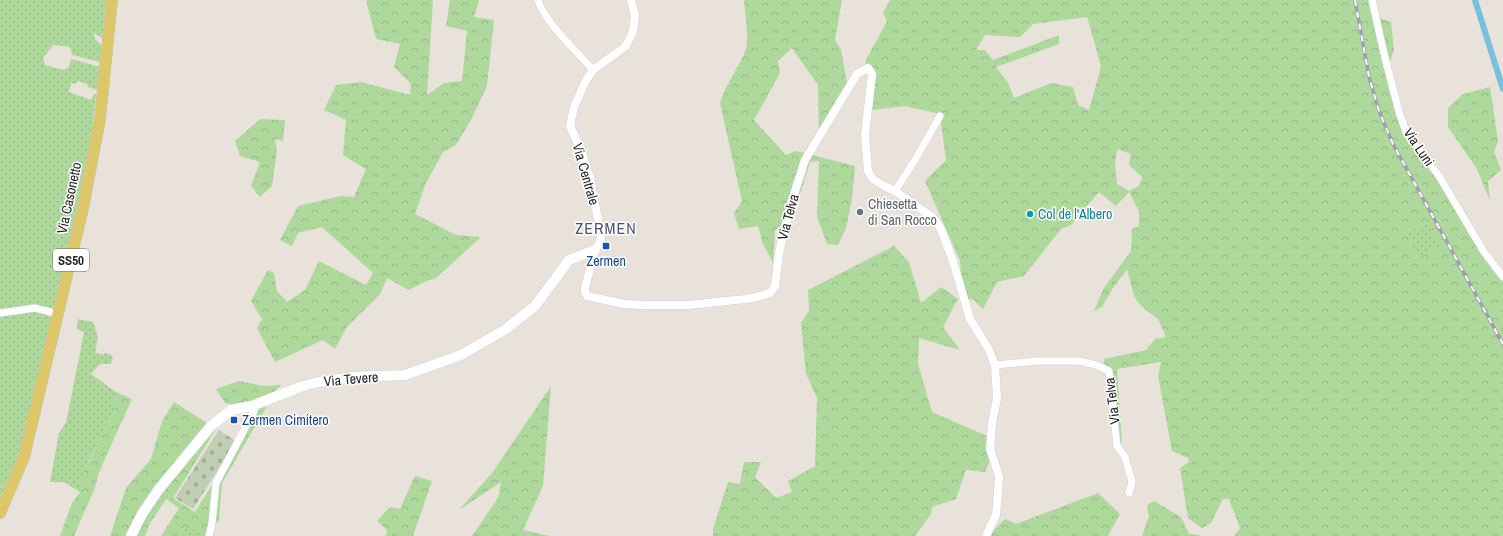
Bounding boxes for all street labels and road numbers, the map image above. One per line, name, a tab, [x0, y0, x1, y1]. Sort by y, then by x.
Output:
street label: Via Luni	[1400, 124, 1438, 170]
street label: Via Centrale	[569, 141, 603, 207]
street label: Via Casonetto	[53, 161, 85, 235]
street label: Via Telva	[773, 191, 803, 242]
road number: SS50	[53, 249, 89, 271]
street label: Via Tevere	[323, 368, 379, 390]
street label: Via Telva	[1100, 376, 1124, 425]

